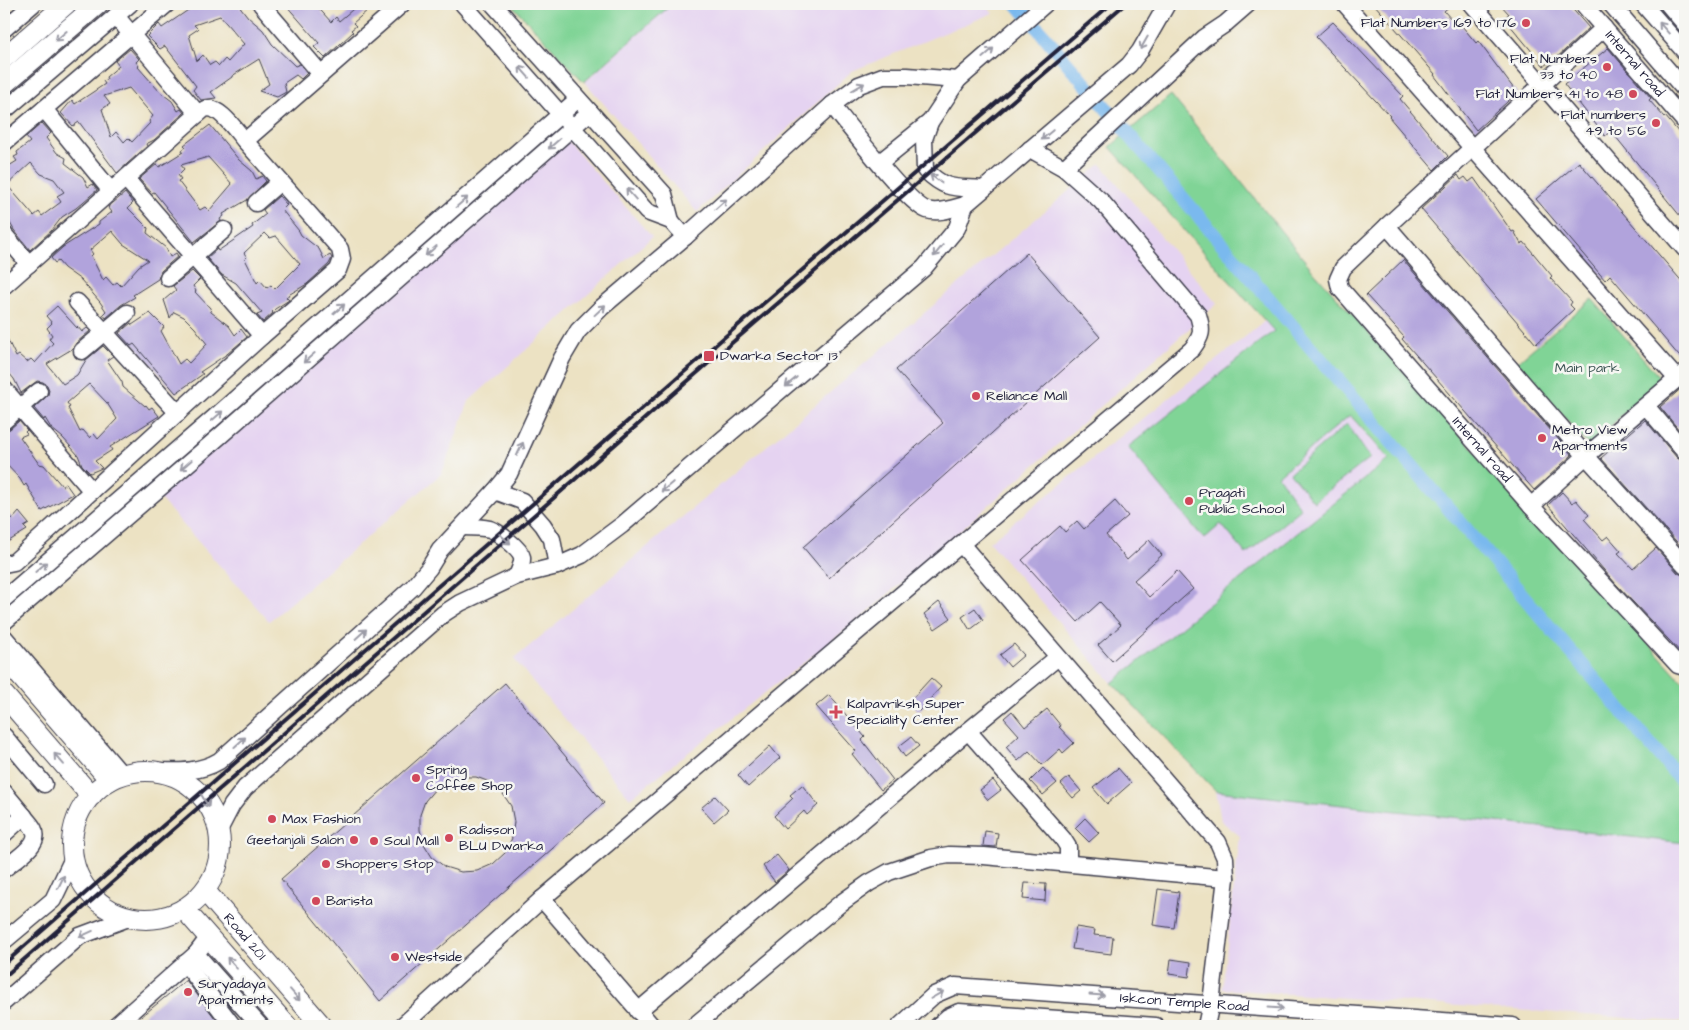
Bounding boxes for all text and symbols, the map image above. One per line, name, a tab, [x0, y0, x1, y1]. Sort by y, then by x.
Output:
place label: Flat Numbers 169 to 176	[1361, 13, 1516, 33]
marker: Flat Numbers 169 to 176	[1520, 17, 1532, 29]
one-way arrow	[1658, 21, 1670, 34]
street label: Internal road	[1600, 26, 1669, 101]
one-way arrow	[54, 30, 67, 41]
one-way arrow	[1139, 36, 1149, 50]
one-way arrow	[982, 48, 995, 59]
place label: Flat Numbers 33 to 40	[1510, 49, 1597, 85]
marker: Flat Numbers 33 to 40	[1601, 61, 1613, 73]
one-way arrow	[518, 66, 530, 79]
one-way arrow	[850, 82, 864, 92]
place label: Flat Numbers 41 to 48	[1475, 84, 1623, 104]
marker: Flat Numbers 41 to 48	[1627, 88, 1639, 100]
place label: Flat numbers 49 to 56	[1561, 105, 1646, 141]
marker: Flat numbers 49 to 56	[1650, 117, 1662, 129]
one-way arrow	[1041, 129, 1054, 140]
one-way arrow	[547, 138, 560, 150]
one-way arrow	[929, 174, 943, 184]
one-way arrow	[626, 188, 637, 201]
one-way arrow	[455, 196, 468, 208]
one-way arrow	[715, 198, 728, 210]
one-way arrow	[933, 245, 944, 258]
one-way arrow	[425, 246, 438, 257]
one-way arrow	[333, 303, 346, 314]
one-way arrow	[593, 304, 606, 316]
place label: Dwarka Sector 13	[720, 346, 838, 366]
marker: Dwarka Sector 13	[702, 349, 716, 363]
one-way arrow	[303, 352, 316, 363]
park label: Main park	[1555, 358, 1620, 378]
one-way arrow	[784, 376, 797, 388]
place label: Reliance Mall	[986, 386, 1067, 406]
marker: Reliance Mall	[970, 390, 982, 402]
one-way arrow	[210, 410, 223, 421]
street label: Internal road	[1447, 412, 1516, 487]
place label: Metro View Apartments	[1552, 420, 1628, 456]
marker: Metro View Apartments	[1536, 432, 1548, 444]
one-way arrow	[515, 442, 525, 457]
one-way arrow	[180, 459, 193, 471]
one-way arrow	[661, 482, 674, 493]
place label: Pragati Public School	[1199, 483, 1284, 519]
marker: Pragati Public School	[1183, 495, 1195, 507]
one-way arrow	[498, 533, 511, 544]
one-way arrow	[34, 562, 47, 573]
one-way arrow	[355, 628, 368, 640]
place label: Kalpavriksh Super Speciality Center	[847, 694, 964, 730]
marker: Kalpavriksh Super Speciality Center	[829, 705, 843, 719]
one-way arrow	[233, 736, 246, 748]
one-way arrow	[54, 753, 65, 766]
place label: Spring Coffee Shop	[426, 760, 513, 796]
marker: Spring Coffee Shop	[410, 772, 422, 784]
one-way arrow	[200, 794, 210, 808]
place label: Max Fashion	[282, 809, 361, 829]
marker: Max Fashion	[266, 813, 278, 825]
place label: Radisson BLU Dwarka	[459, 820, 543, 856]
place label: Geetanjali Salon	[247, 830, 344, 850]
place label: Soul Mall	[384, 831, 439, 851]
marker: Radisson BLU Dwarka	[443, 832, 455, 844]
marker: Geetanjali Salon	[348, 834, 360, 846]
marker: Soul Mall	[368, 835, 380, 847]
place label: Shoppers Stop	[336, 854, 434, 874]
marker: Shoppers Stop	[320, 858, 332, 870]
one-way arrow	[57, 875, 66, 890]
place label: Barista	[326, 891, 373, 911]
marker: Barista	[310, 895, 322, 907]
street label: Road 201	[219, 909, 271, 965]
one-way arrow	[79, 930, 94, 940]
place label: Westside	[405, 947, 463, 967]
marker: Westside	[389, 951, 401, 963]
one-way arrow	[226, 957, 237, 970]
place label: Suryadaya Apartments	[198, 974, 273, 1010]
marker: Suryadaya Apartments	[182, 986, 194, 998]
one-way arrow	[289, 988, 300, 1001]
street label: Iskcon Temple Road	[1119, 988, 1250, 1017]
one-way arrow	[929, 989, 943, 999]
one-way arrow	[1088, 991, 1104, 1000]
one-way arrow	[1268, 1004, 1284, 1013]

